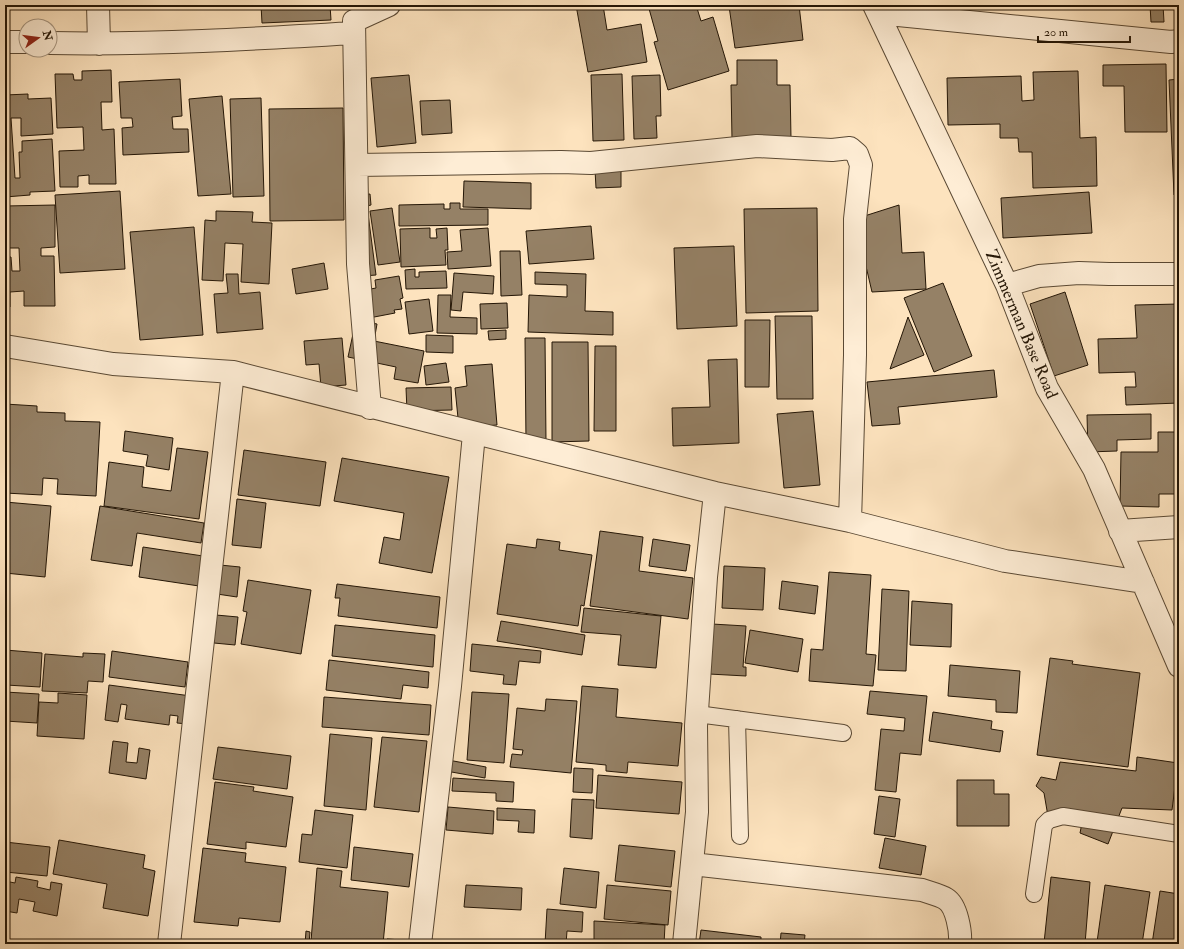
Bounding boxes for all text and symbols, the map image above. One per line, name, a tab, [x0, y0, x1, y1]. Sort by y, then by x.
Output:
north arrow	[18, 18, 58, 58]
scale bar	[1038, 18, 1130, 44]
text: 20 m	[1044, 25, 1069, 40]
text: N	[39, 28, 55, 43]
street label: Zimmerman Base Road	[981, 247, 1063, 402]

